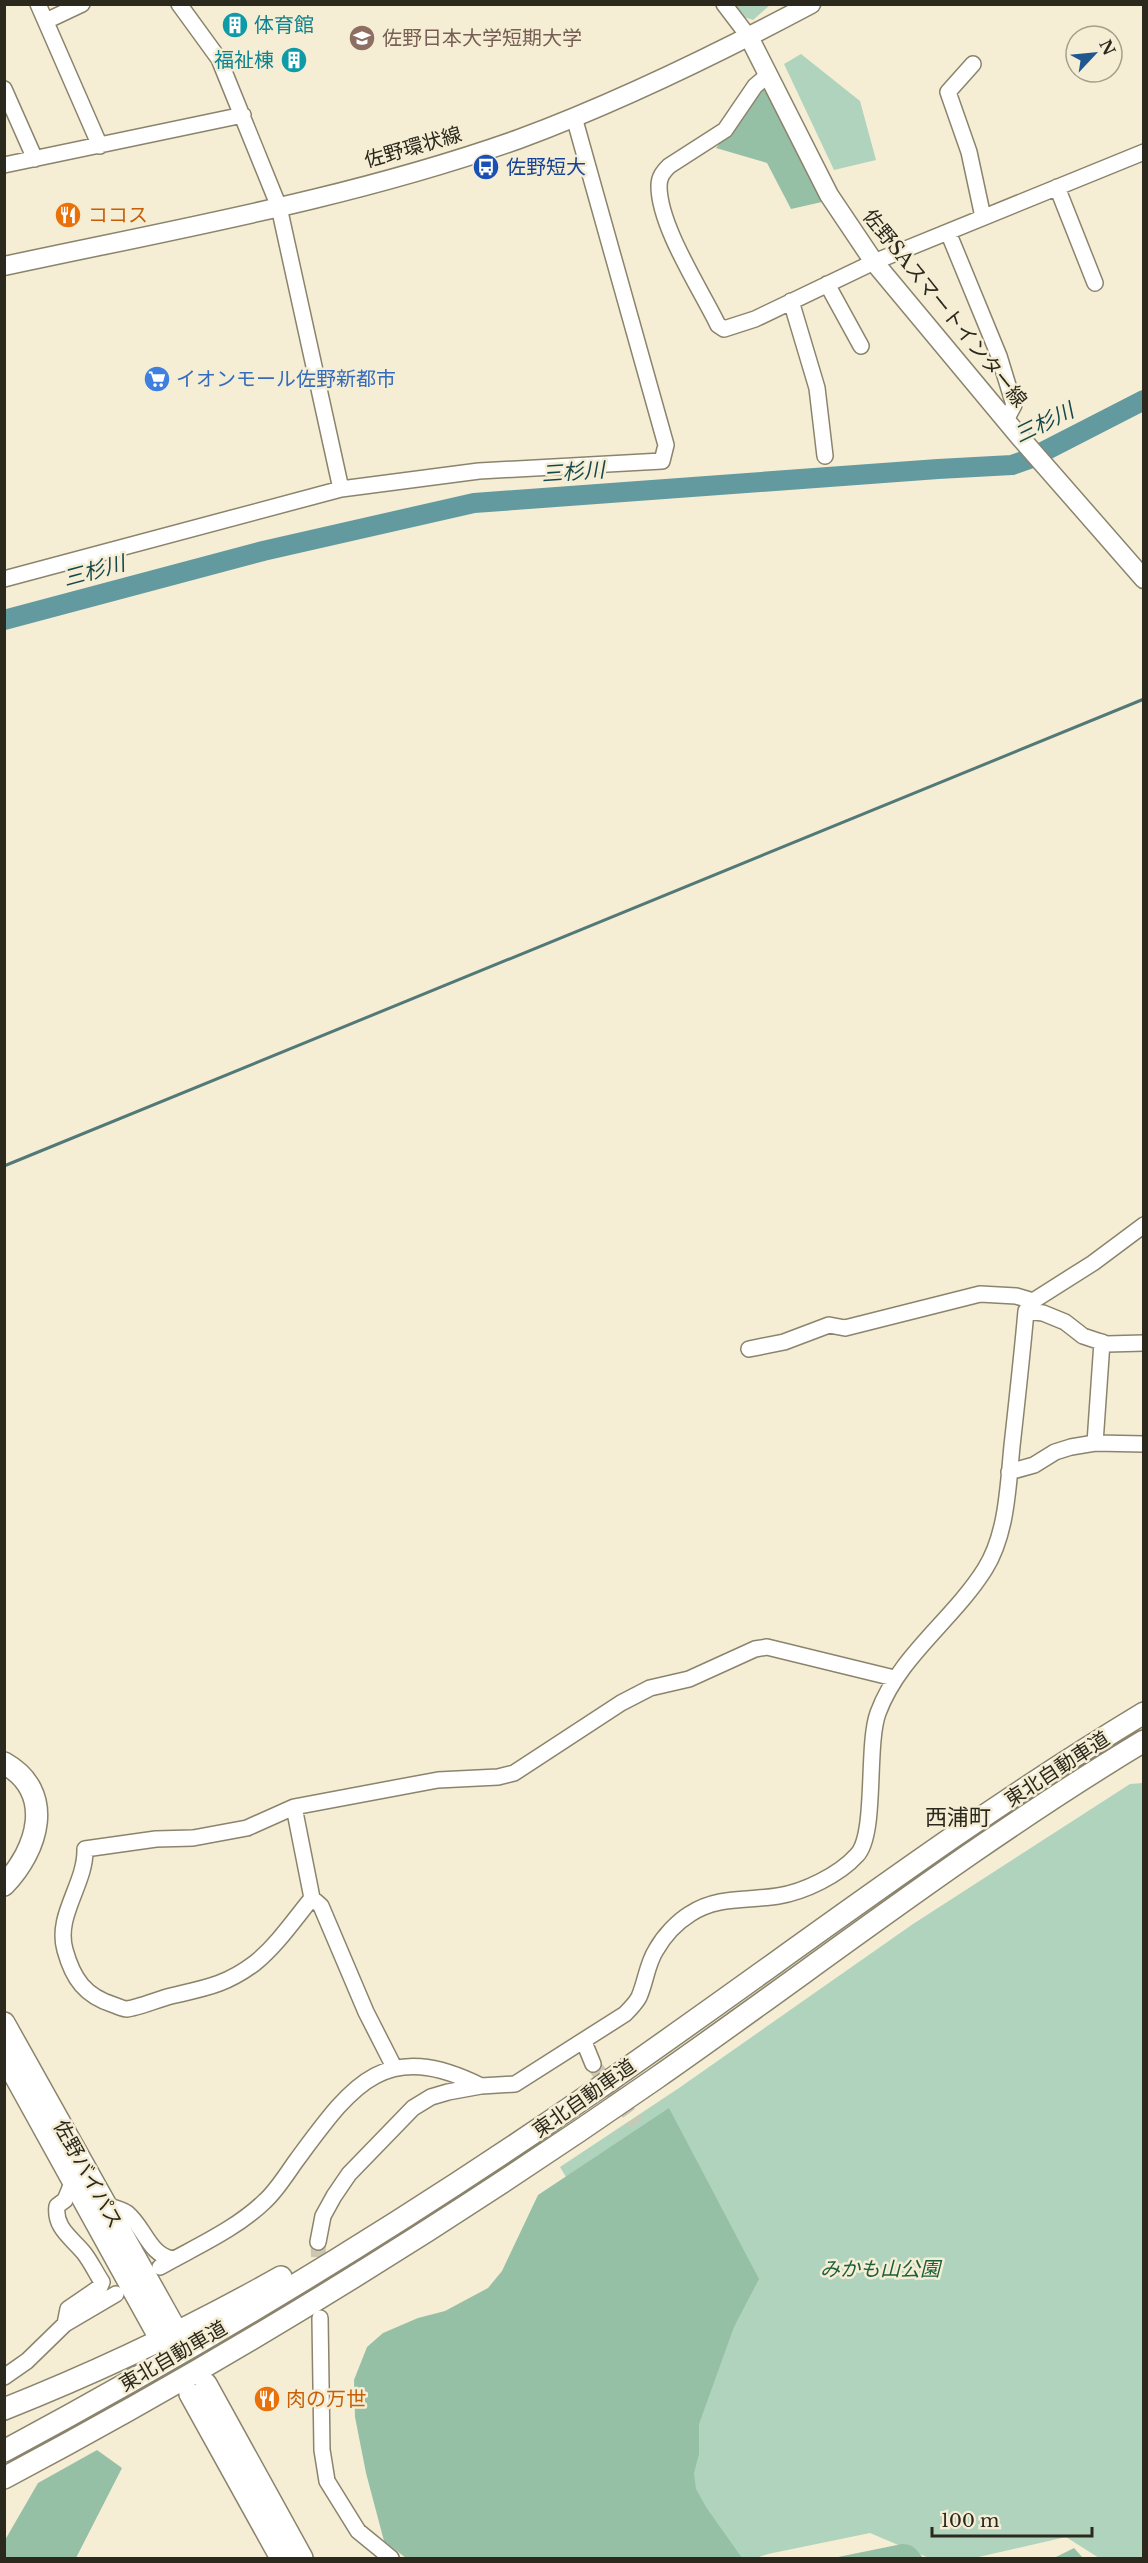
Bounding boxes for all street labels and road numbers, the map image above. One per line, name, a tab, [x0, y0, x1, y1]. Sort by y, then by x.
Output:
street label: 佐野環状線	[362, 122, 464, 172]
street label: 佐野SAスマートインター線	[858, 204, 1032, 412]
street label: 東北自動車道	[1000, 1726, 1114, 1812]
street label: 東北自動車道	[528, 2054, 640, 2142]
street label: 佐野バイパス	[49, 2116, 127, 2232]
street label: 東北自動車道	[115, 2316, 231, 2396]

